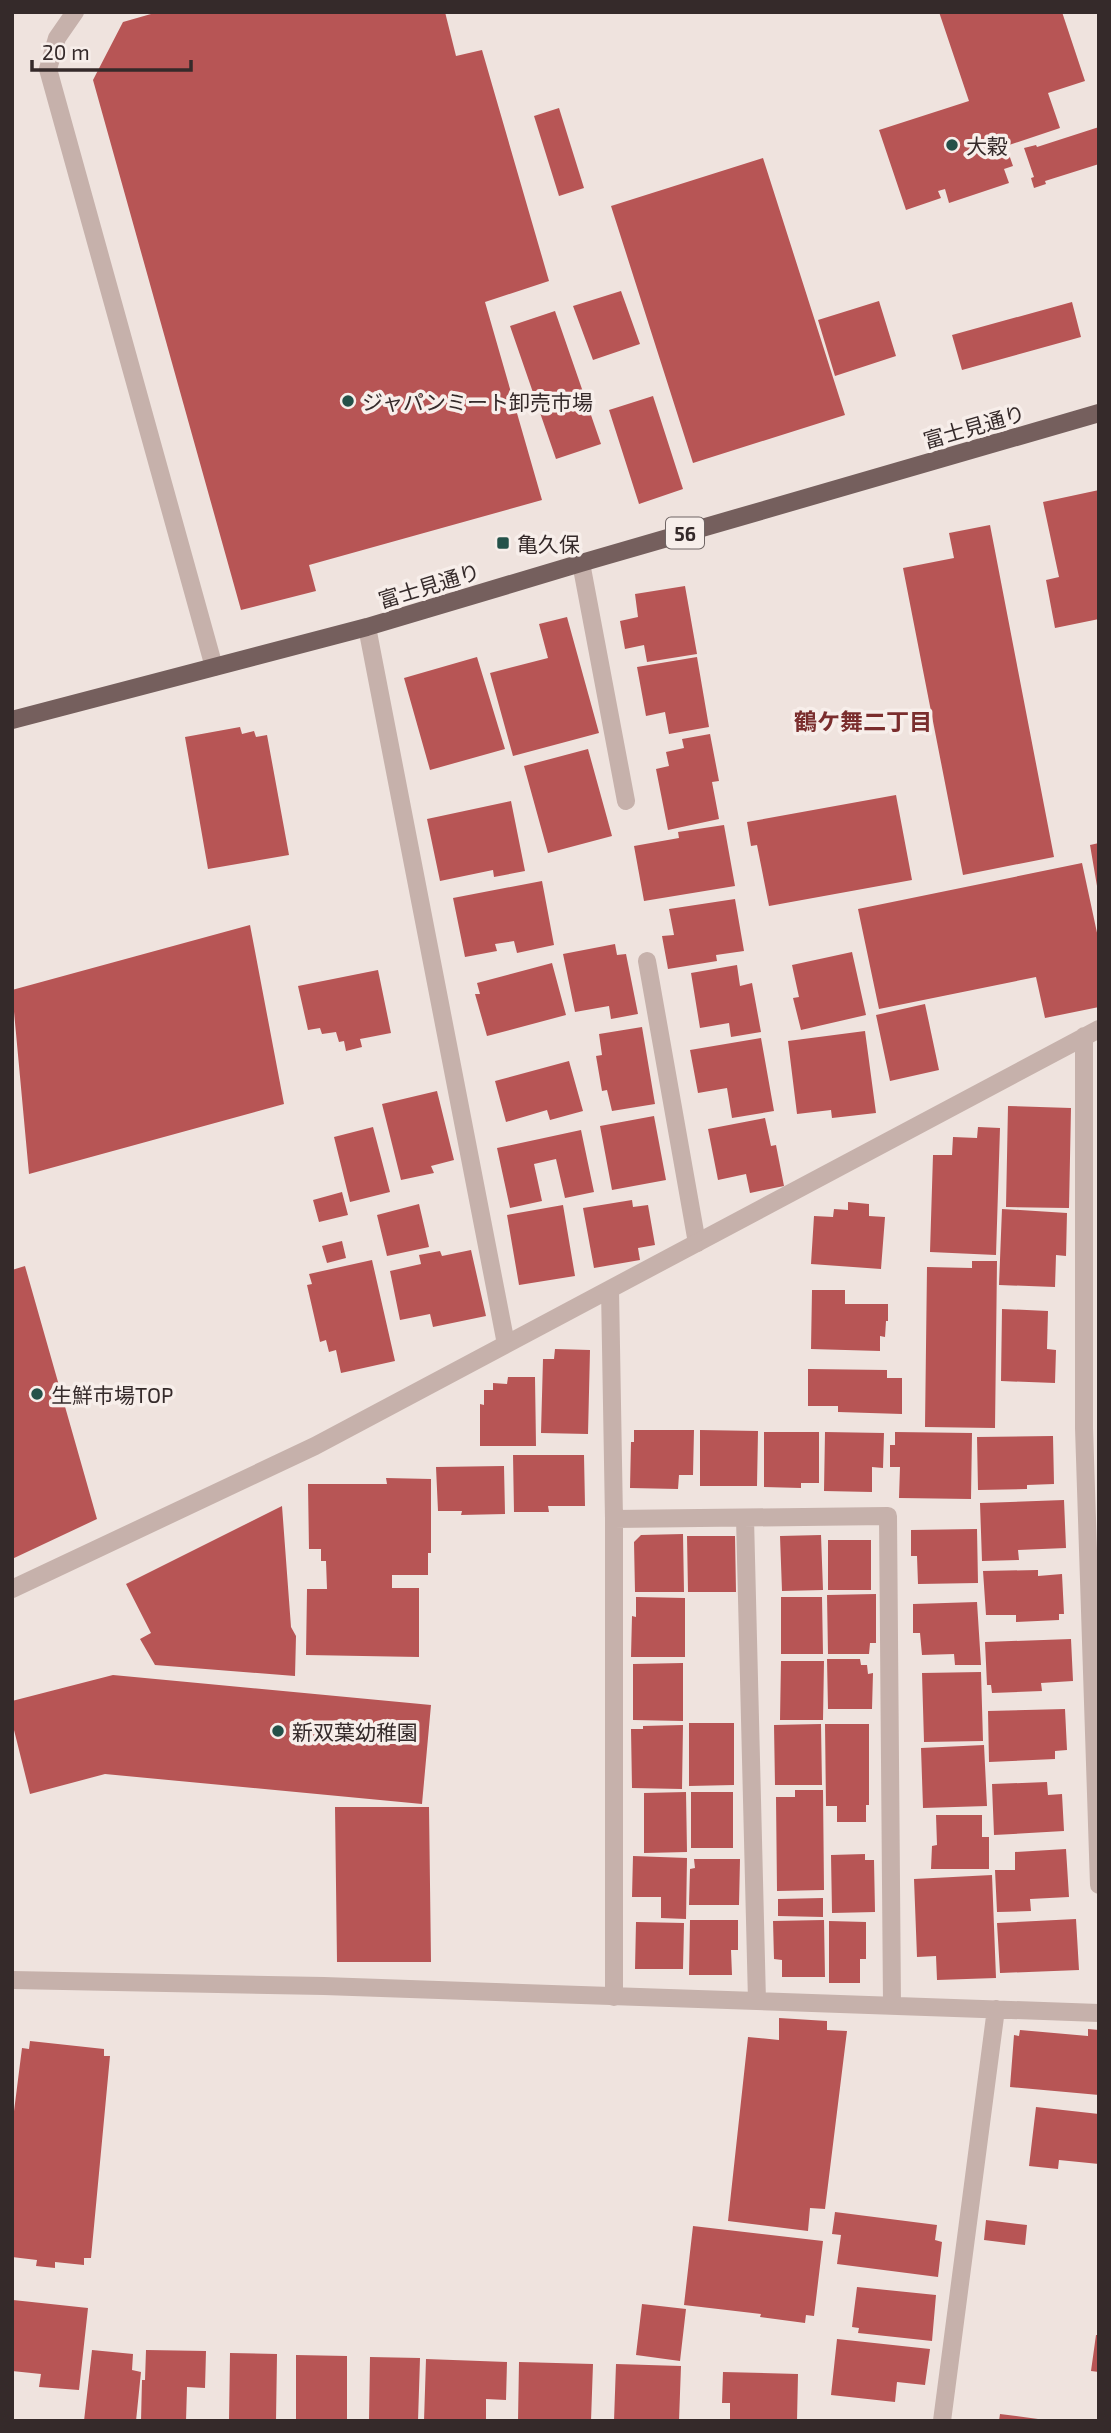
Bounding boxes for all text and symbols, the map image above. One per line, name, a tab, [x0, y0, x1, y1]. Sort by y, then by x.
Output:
scale bar	[32, 28, 191, 72]
text: 20 m	[42, 39, 90, 64]
place label: 大穀	[966, 133, 1008, 158]
marker: 大穀	[944, 137, 960, 153]
place label: ジャパンミート卸売市場	[362, 389, 593, 414]
marker: ジャパンミート卸売市場	[340, 393, 356, 409]
street label: 富士見通り	[920, 400, 1028, 452]
road number: 56	[666, 518, 704, 548]
place label: 亀久保	[517, 531, 580, 556]
marker: 亀久保	[495, 535, 511, 551]
street label: 富士見通り	[375, 558, 483, 612]
district label: 鶴ケ舞二丁目	[794, 707, 932, 735]
place label: 生鮮市場TOP	[51, 1382, 173, 1407]
marker: 生鮮市場TOP	[29, 1386, 45, 1402]
place label: 新双葉幼稚園	[292, 1719, 418, 1744]
marker: 新双葉幼稚園	[270, 1723, 286, 1739]

